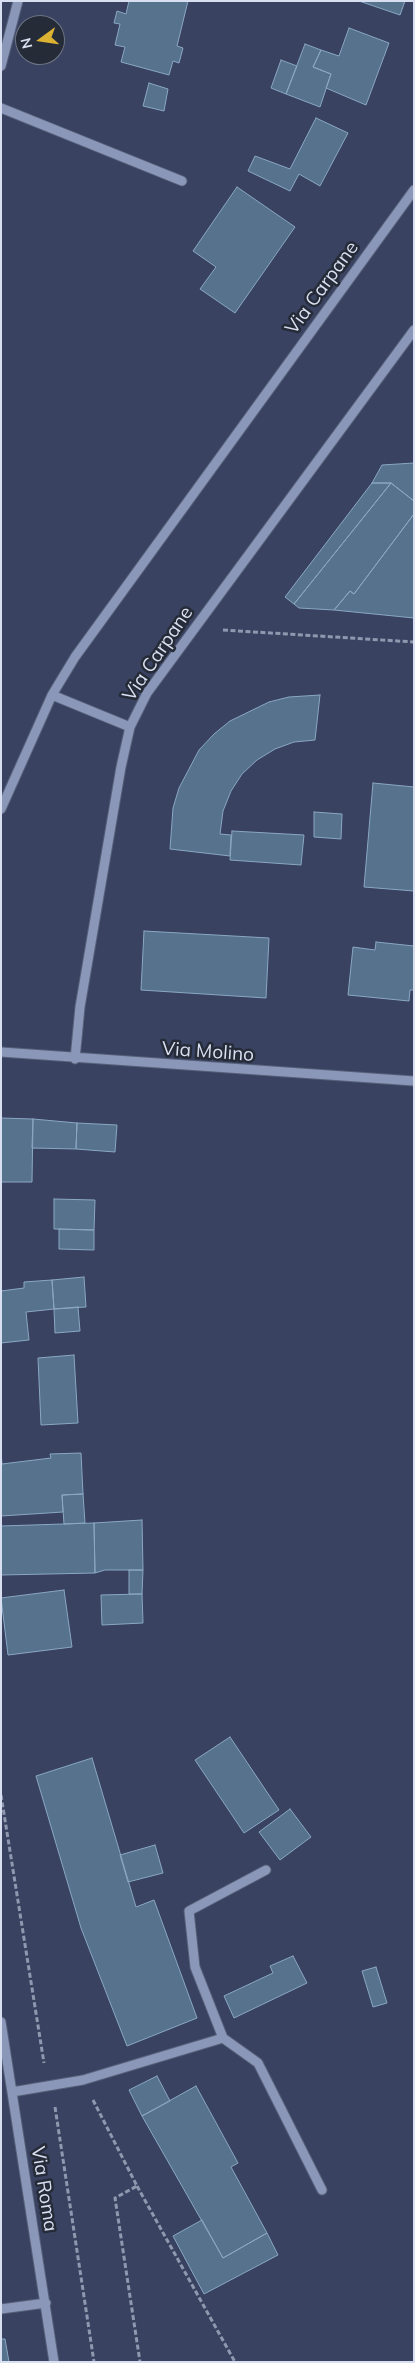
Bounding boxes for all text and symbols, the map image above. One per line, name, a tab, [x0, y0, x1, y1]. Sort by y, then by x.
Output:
north arrow	[15, 15, 65, 65]
text: N	[16, 36, 36, 51]
street label: Via Carpane	[281, 237, 363, 339]
street label: Via Carpane	[118, 602, 198, 706]
street label: Via Molino	[161, 1037, 255, 1067]
street label: Via Roma	[26, 2145, 62, 2233]

